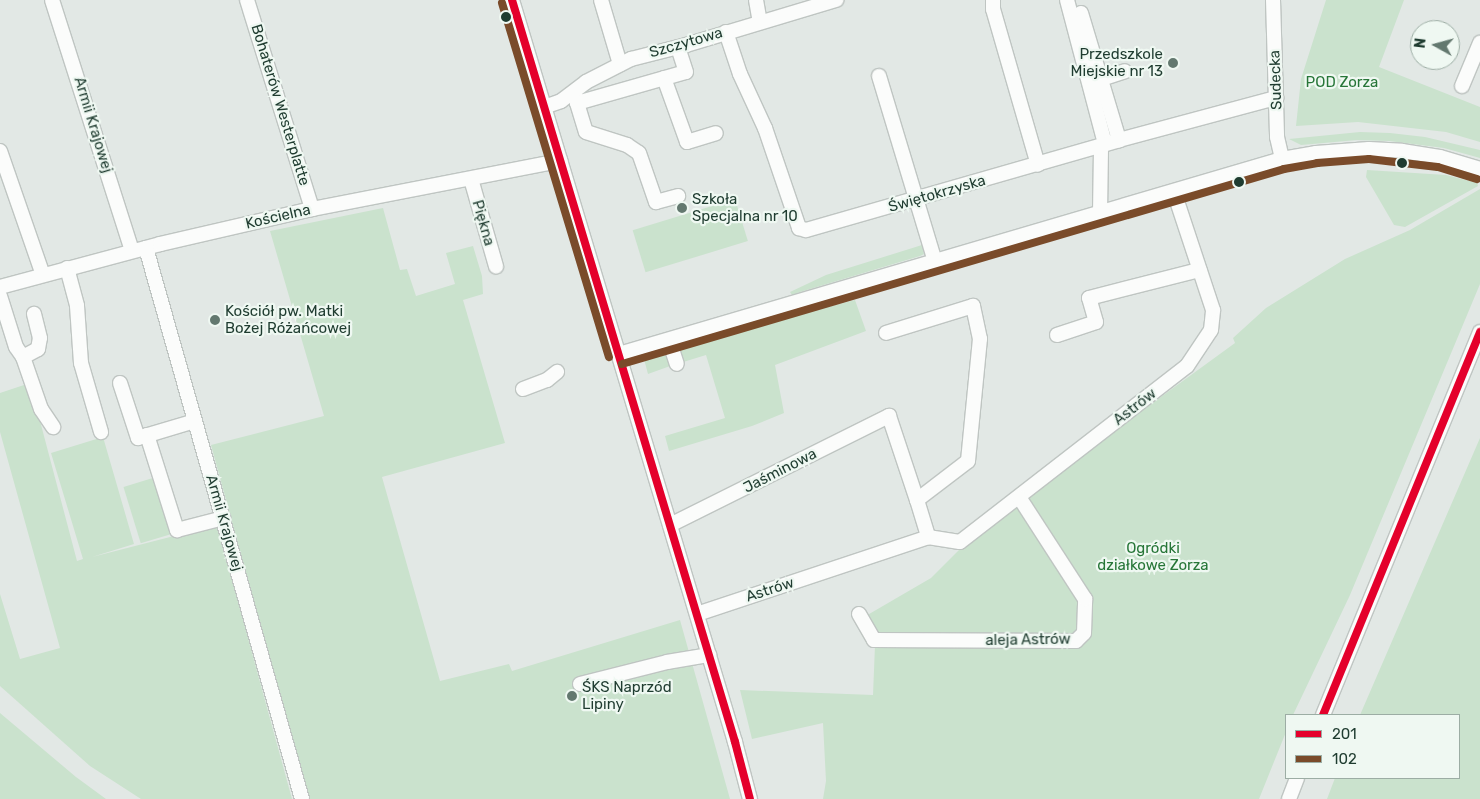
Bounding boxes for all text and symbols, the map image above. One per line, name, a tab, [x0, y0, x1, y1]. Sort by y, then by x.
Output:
unlabelled marker	[501, 12, 511, 22]
north arrow	[1410, 20, 1460, 70]
street label: Bohaterów Westerplatte	[247, 22, 313, 188]
street label: Szczytowa	[647, 24, 725, 62]
text: N	[1412, 37, 1430, 49]
place label: Przedszkole Miejskie nr 13	[1070, 45, 1163, 80]
street label: Sudecka	[1266, 50, 1286, 110]
marker: Przedszkole Miejskie nr 13	[1167, 57, 1179, 69]
park label: POD Zorza	[1306, 74, 1378, 92]
street label: Armii Krajowej	[70, 75, 116, 175]
unlabelled marker	[1397, 158, 1407, 168]
street label: Świętokrzyska	[886, 172, 988, 216]
unlabelled marker	[1234, 177, 1244, 187]
place label: Szkoła Specjalna nr 10	[692, 190, 798, 225]
street label: Piękna	[468, 198, 498, 248]
street label: Kościelna	[244, 201, 312, 233]
marker: Szkoła Specjalna nr 10	[676, 202, 688, 214]
place label: Kościół pw. Matki Bożej Różańcowej	[225, 302, 351, 337]
marker: Kościół pw. Matki Bożej Różańcowej	[209, 314, 221, 326]
street label: Astrów	[1110, 385, 1160, 429]
street label: Jaśminowa	[740, 445, 820, 497]
street label: Armii Krajowej	[202, 473, 246, 573]
park label: Ogródki działkowe Zorza	[1097, 539, 1209, 574]
street label: Astrów	[744, 574, 796, 606]
street label: aleja Astrów	[985, 630, 1071, 650]
place label: ŚKS Naprzód Lipiny	[582, 678, 672, 713]
marker: ŚKS Naprzód Lipiny	[566, 690, 578, 702]
legend	[1285, 714, 1460, 779]
text: 201	[1332, 725, 1357, 743]
text: 102	[1332, 750, 1357, 768]

